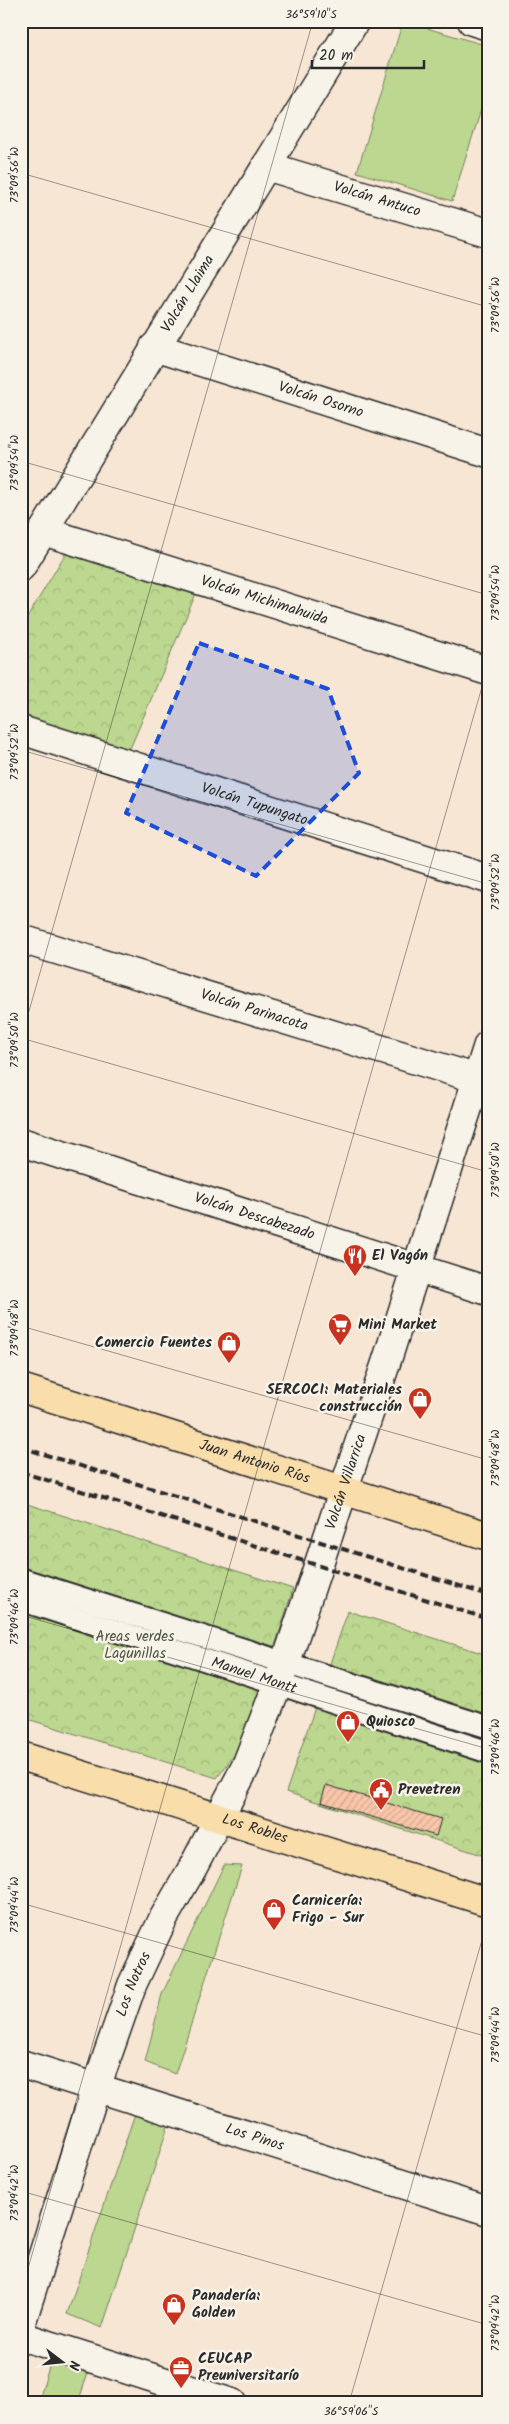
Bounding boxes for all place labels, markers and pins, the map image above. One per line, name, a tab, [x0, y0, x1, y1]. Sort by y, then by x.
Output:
restaurant icon: El Vagón	[342, 1243, 368, 1277]
place label: El Vagón	[372, 1244, 428, 1268]
supermarket icon: Mini Market	[327, 1312, 353, 1346]
place label: Mini Market	[358, 1313, 437, 1337]
shop icon: Comercio Fuentes	[216, 1330, 242, 1364]
place label: Comercio Fuentes	[95, 1331, 212, 1355]
place label: SERCOCI: Materiales construcción	[266, 1378, 402, 1419]
shop icon: SERCOCI: Materiales construcción	[407, 1386, 433, 1420]
shop icon: Quiosco	[335, 1709, 361, 1743]
place label: Quiosco	[366, 1710, 415, 1734]
public building icon: Prevetren	[368, 1777, 394, 1811]
place label: Prevetren	[398, 1778, 460, 1802]
place label: Carnicería: Frigo - Sur	[292, 1889, 365, 1930]
shop icon: Carnicería: Frigo - Sur	[261, 1897, 287, 1931]
place label: Panadería: Golden	[192, 2284, 260, 2325]
shop icon: Panadería: Golden	[161, 2292, 187, 2326]
place label: CEUCAP Preuniversitarío	[198, 2347, 299, 2388]
office icon: CEUCAP Preuniversitarío	[168, 2355, 194, 2389]

